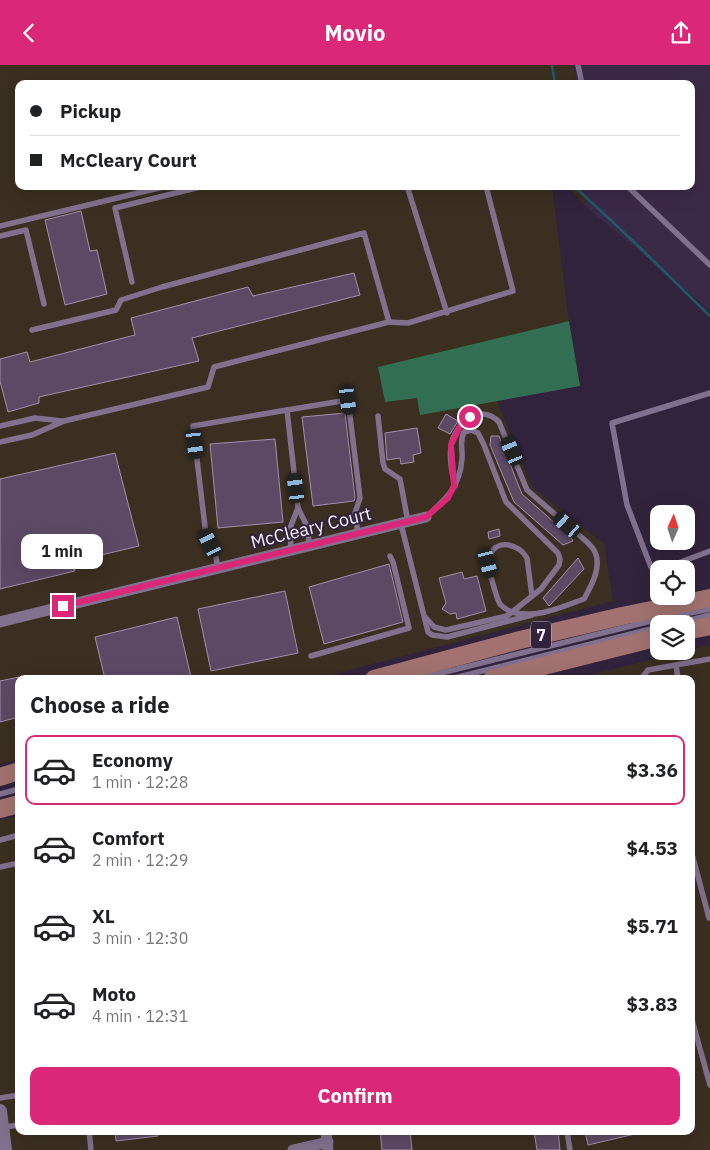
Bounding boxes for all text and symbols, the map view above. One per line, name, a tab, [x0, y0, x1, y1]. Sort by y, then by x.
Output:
text: Movio	[325, 18, 385, 47]
icon: back	[15, 19, 43, 47]
icon: share	[667, 19, 695, 47]
text: Pickup	[60, 99, 121, 123]
text: McCleary Court	[60, 148, 197, 172]
car	[338, 384, 357, 416]
route start	[459, 406, 481, 428]
car	[185, 428, 204, 460]
car	[499, 434, 524, 468]
car	[286, 472, 305, 504]
street label: McCleary Court	[248, 501, 374, 554]
north arrow	[650, 505, 695, 550]
map controls	[650, 505, 695, 660]
car	[550, 509, 583, 541]
car	[196, 526, 223, 560]
callout: 1 min	[22, 533, 104, 569]
text: 1 min	[41, 541, 83, 561]
car	[477, 547, 498, 579]
button: locate	[650, 560, 695, 605]
route end	[52, 595, 74, 617]
button: layers	[650, 615, 695, 660]
road number: 7	[531, 621, 551, 649]
text: Choose a ride	[30, 690, 170, 719]
icon: car	[32, 748, 77, 793]
text: Economy	[92, 748, 173, 772]
text: $3.36	[626, 758, 678, 782]
text: 1 min · 12:28	[92, 772, 188, 792]
icon: car	[32, 826, 77, 871]
text: Comfort	[92, 826, 165, 850]
text: $4.53	[626, 836, 678, 860]
text: 2 min · 12:29	[92, 850, 188, 870]
icon: car	[32, 904, 77, 949]
text: XL	[92, 904, 115, 928]
text: $5.71	[626, 914, 678, 938]
text: 3 min · 12:30	[92, 928, 188, 948]
icon: car	[32, 982, 77, 1027]
text: Moto	[92, 982, 136, 1006]
text: $3.83	[626, 992, 678, 1016]
text: 4 min · 12:31	[92, 1006, 188, 1026]
button: Confirm	[30, 1067, 680, 1125]

